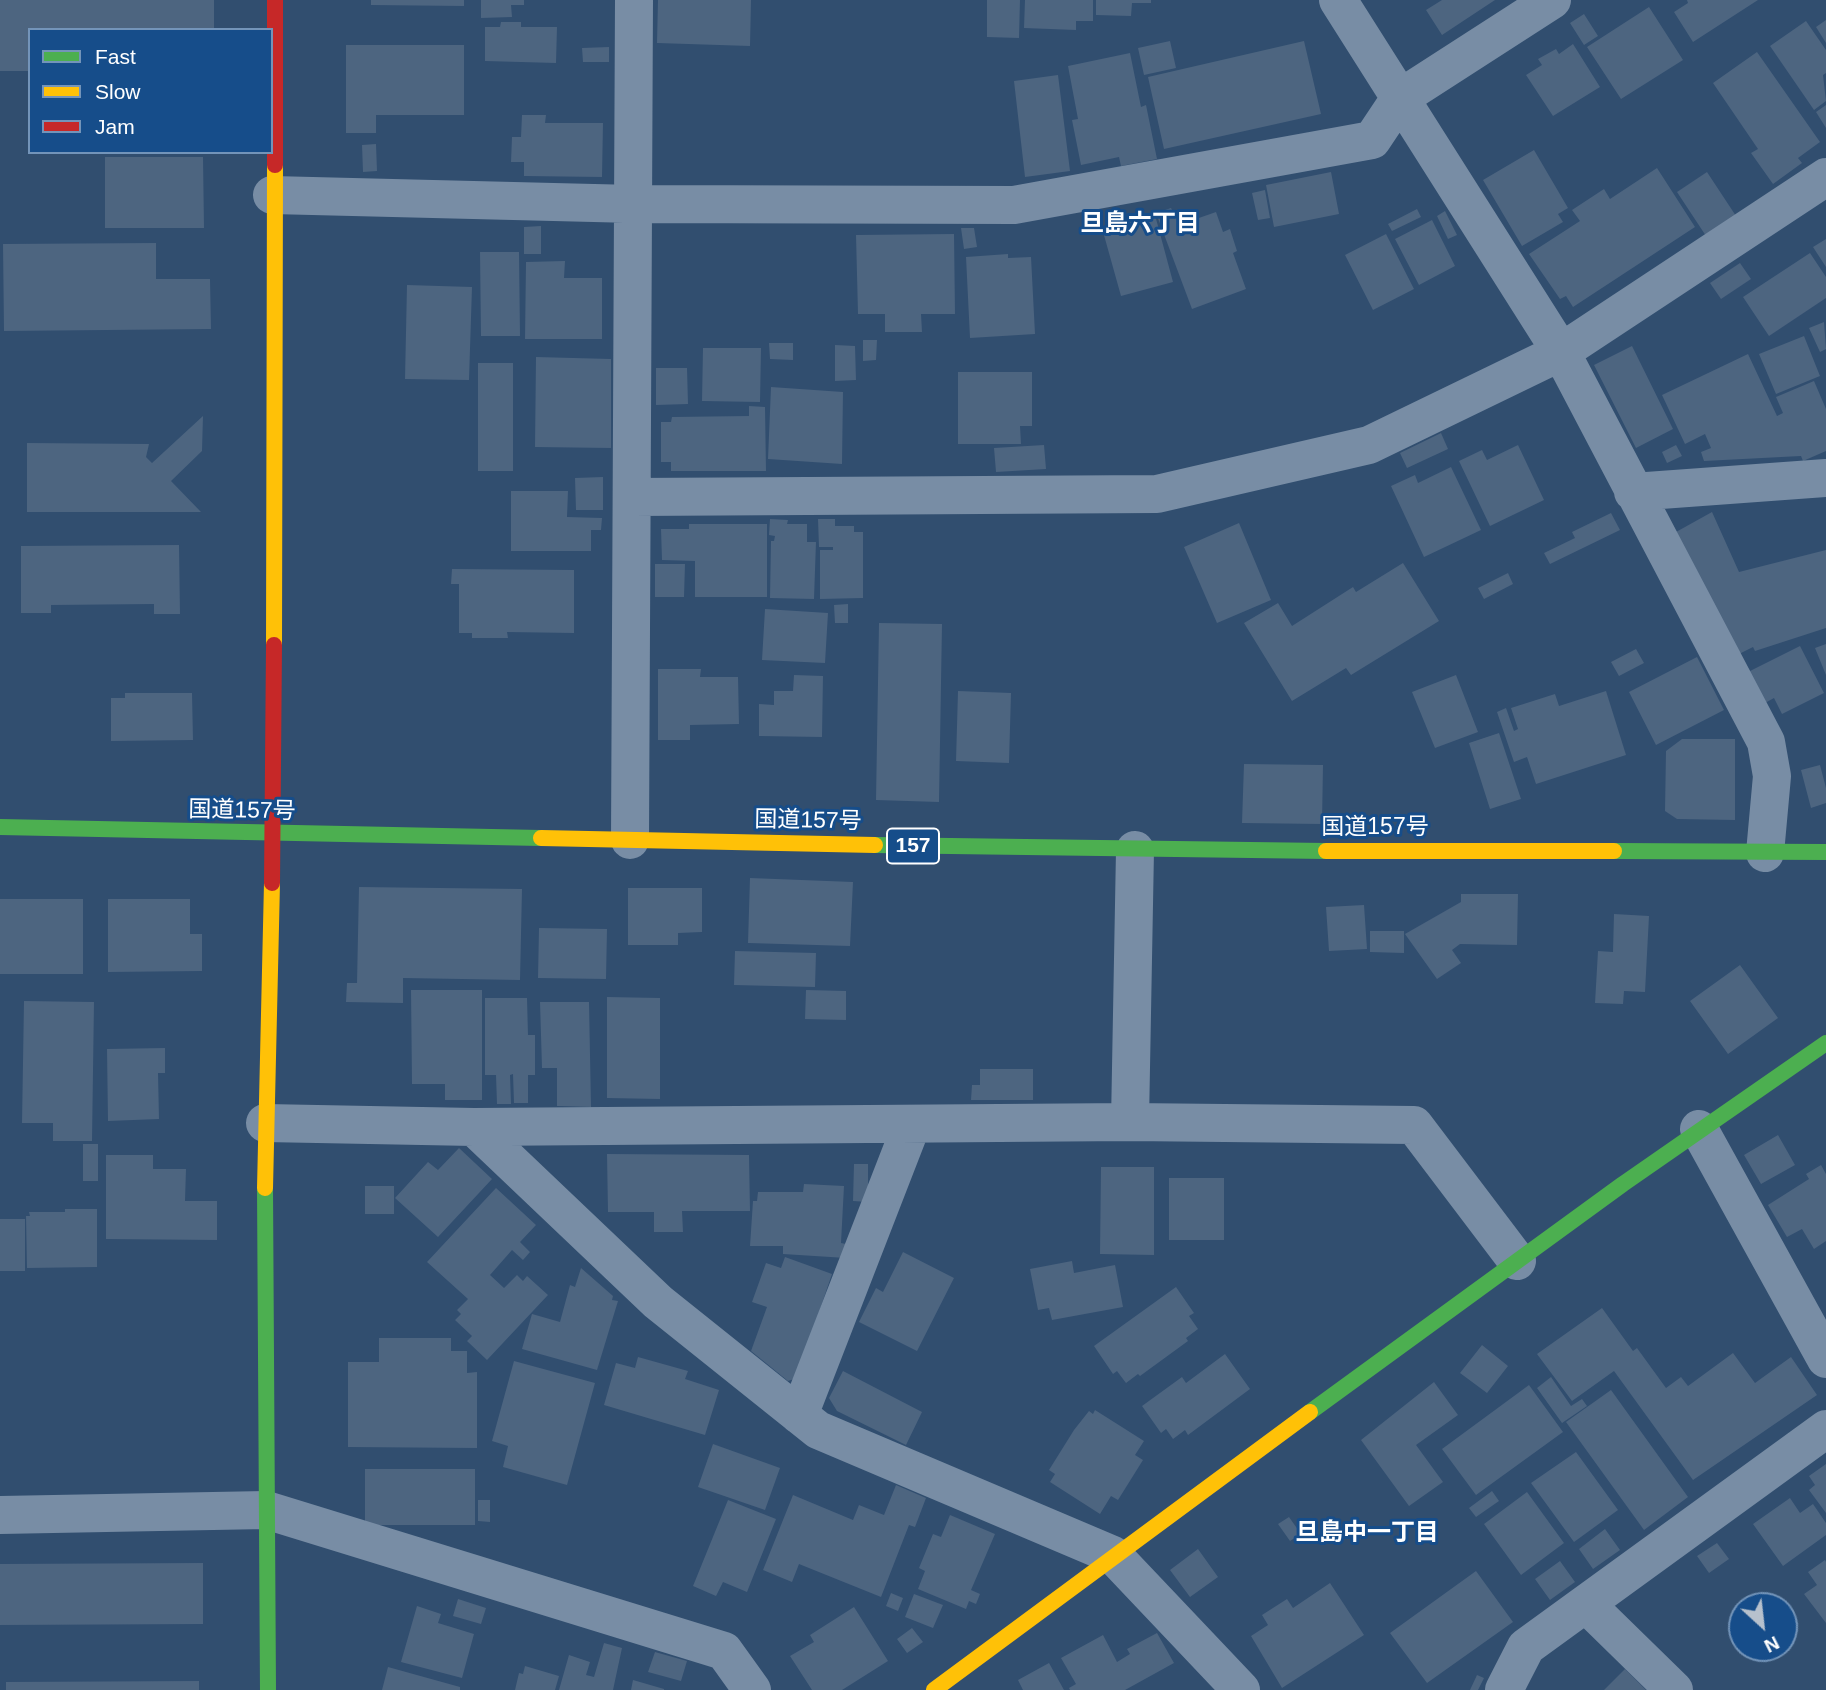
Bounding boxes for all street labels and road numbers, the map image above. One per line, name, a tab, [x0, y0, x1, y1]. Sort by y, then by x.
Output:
street label: 国道157号	[188, 796, 296, 826]
street label: 国道157号	[754, 806, 862, 836]
street label: 国道157号	[1321, 814, 1429, 842]
road number: 157	[887, 828, 939, 864]

